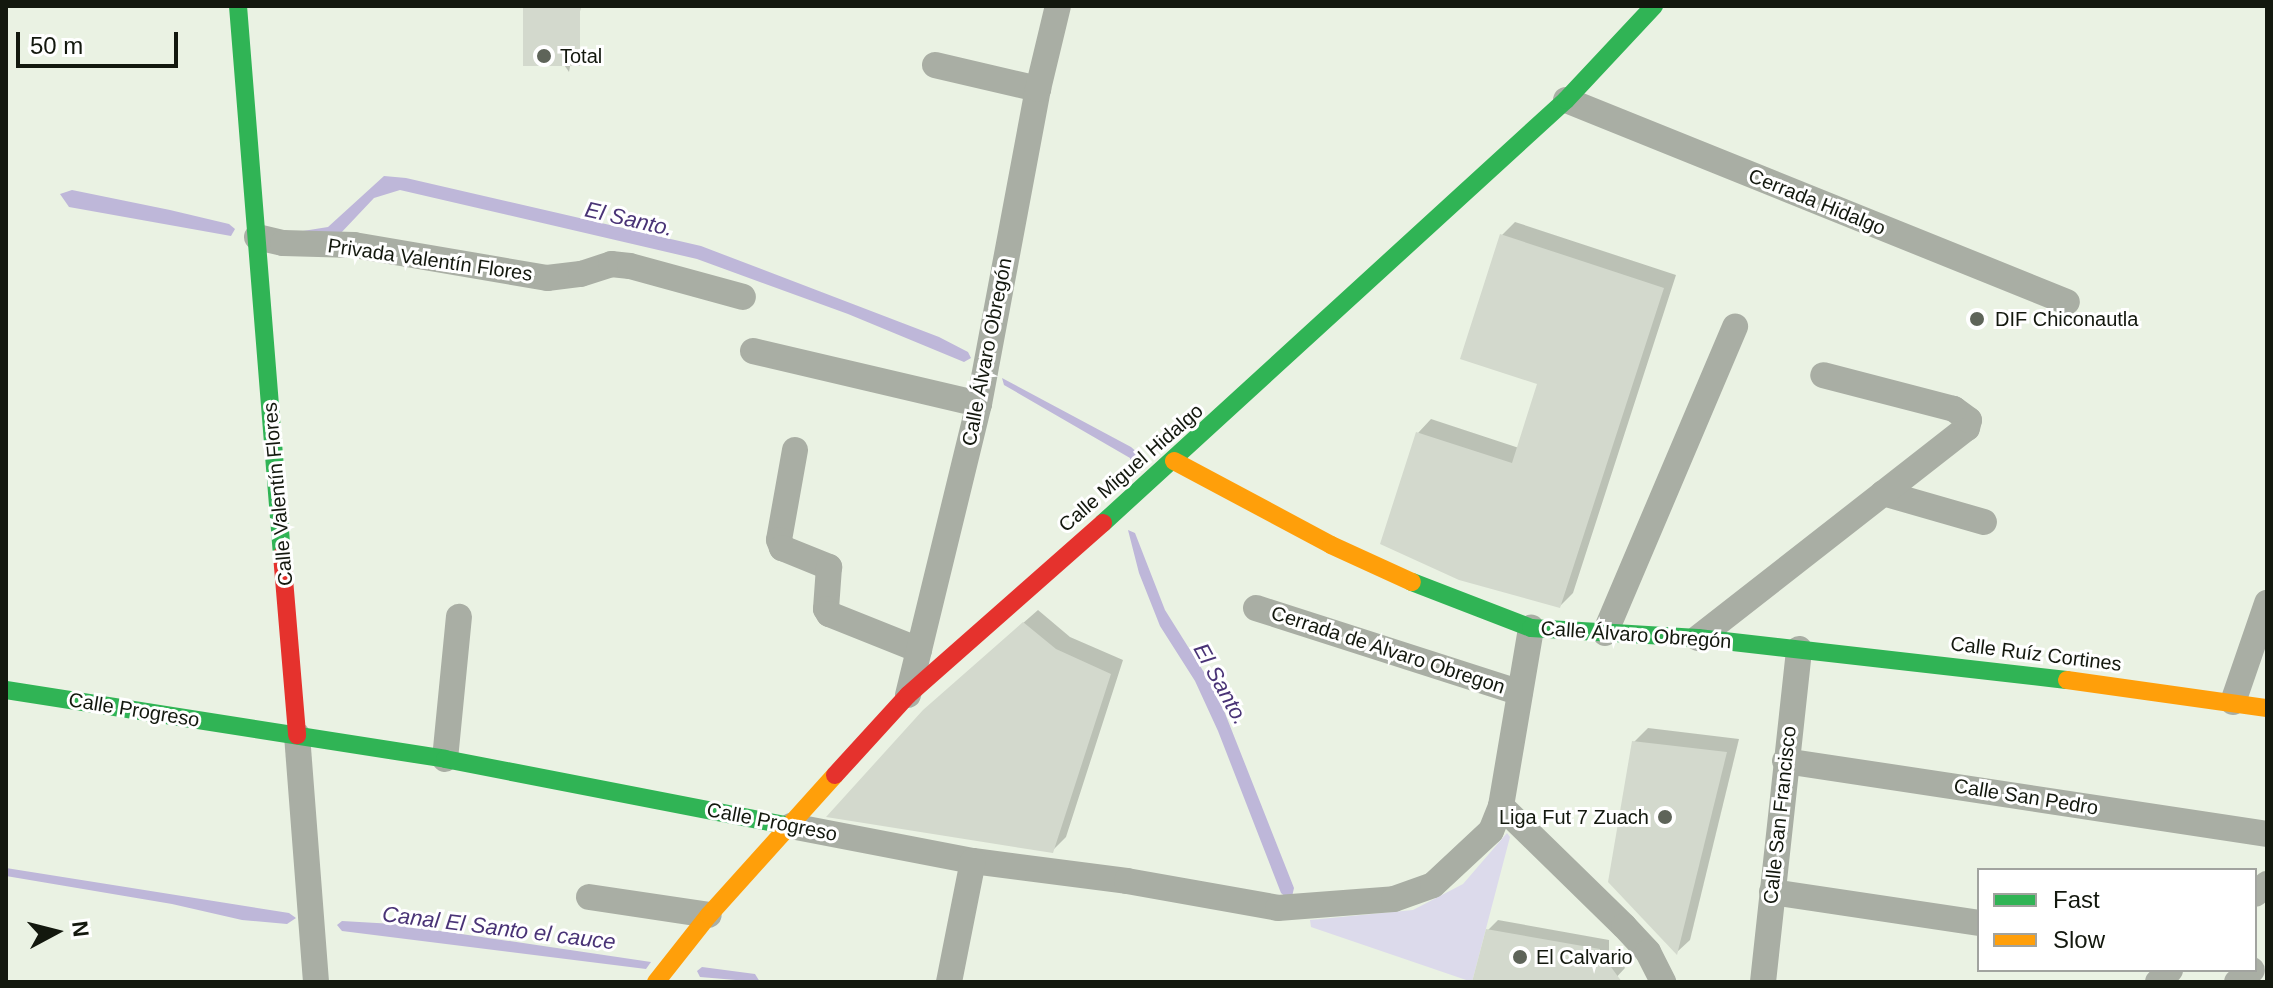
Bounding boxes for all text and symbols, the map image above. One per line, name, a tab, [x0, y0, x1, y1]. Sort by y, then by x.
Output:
scale bar	[20, 16, 182, 66]
text: 50 m	[30, 32, 83, 59]
place label: Total	[560, 44, 602, 68]
marker: Total	[535, 47, 553, 65]
street label: Cerrada Hidalgo	[1745, 164, 1889, 240]
water label: El Santo.	[583, 196, 675, 242]
street label: Privada Valentín Flores	[326, 234, 534, 286]
street label: Calle Álvaro Obregón	[957, 256, 1017, 448]
place label: DIF Chiconautla	[1995, 307, 2138, 331]
marker: DIF Chiconautla	[1966, 308, 1988, 330]
street label: Calle Miguel Hidalgo	[1054, 399, 1208, 537]
street label: Calle Valentín Flores	[258, 401, 298, 587]
street label: Cerrada de Alvaro Obregon	[1267, 601, 1509, 699]
street label: Calle Álvaro Obregón	[1540, 616, 1732, 654]
street label: Calle Ruíz Cortines	[1949, 632, 2123, 676]
water label: El Santo.	[1188, 639, 1254, 729]
street label: Calle Progreso	[67, 688, 201, 732]
street label: Calle San Francisco	[1759, 725, 1801, 905]
street label: Calle San Pedro	[1952, 774, 2100, 820]
street label: Calle Progreso	[705, 798, 839, 846]
place label: Liga Fut 7 Zuach	[1499, 805, 1649, 829]
marker: Liga Fut 7 Zuach	[1656, 808, 1674, 826]
legend	[1977, 868, 2257, 972]
text: Fast	[2053, 886, 2100, 913]
north arrow	[16, 892, 96, 972]
water label: Canal El Santo el cauce	[381, 901, 617, 955]
text: N	[67, 920, 94, 938]
text: Slow	[2053, 926, 2105, 953]
place label: El Calvario	[1536, 945, 1633, 969]
marker: El Calvario	[1511, 948, 1529, 966]

